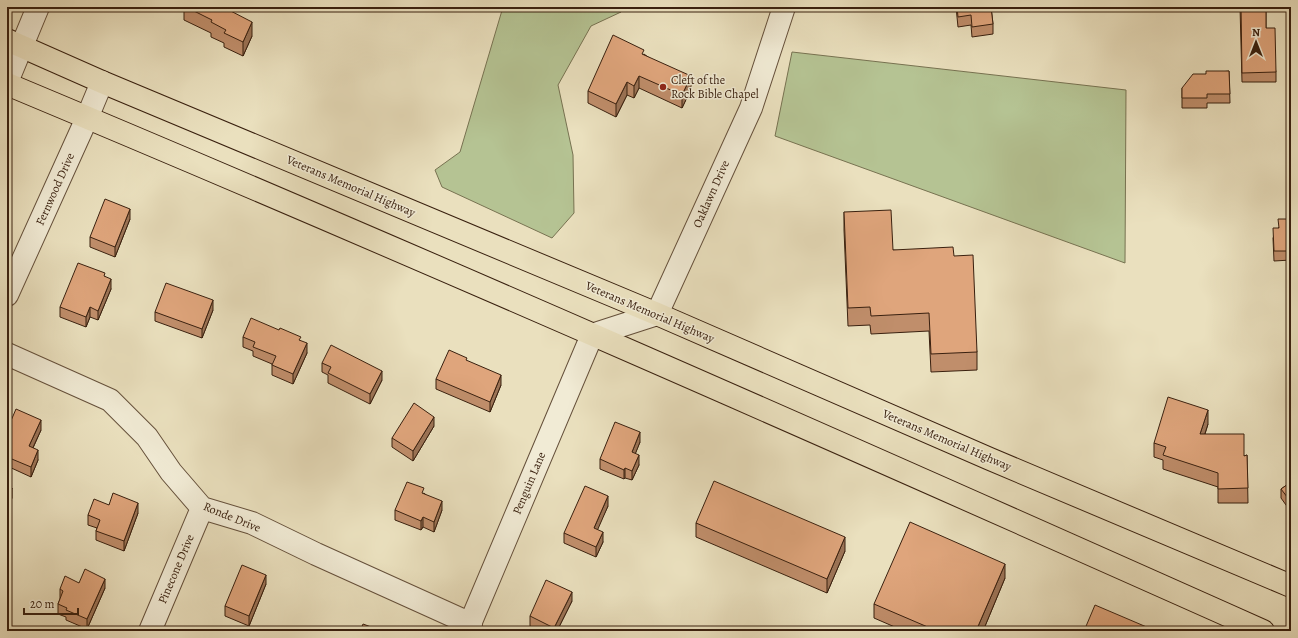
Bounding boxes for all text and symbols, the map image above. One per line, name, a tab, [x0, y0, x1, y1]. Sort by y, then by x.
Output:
north arrow	[1236, 22, 1276, 62]
text: N	[1252, 25, 1260, 40]
place label: Cleft of the Rock Bible Chapel	[671, 72, 759, 102]
marker: Cleft of the Rock Bible Chapel	[658, 82, 668, 92]
street label: Fernwood Drive	[32, 150, 78, 228]
street label: Veterans Memorial Highway	[283, 151, 419, 221]
street label: Oaklawn Drive	[689, 158, 733, 230]
street label: Veterans Memorial Highway	[582, 277, 718, 347]
street label: Veterans Memorial Highway	[879, 405, 1015, 475]
street label: Penguin Lane	[509, 449, 549, 517]
street label: Ronde Drive	[201, 498, 263, 536]
street label: Pinecone Drive	[154, 532, 198, 606]
scale bar	[24, 590, 78, 616]
text: 20 m	[30, 596, 54, 612]

